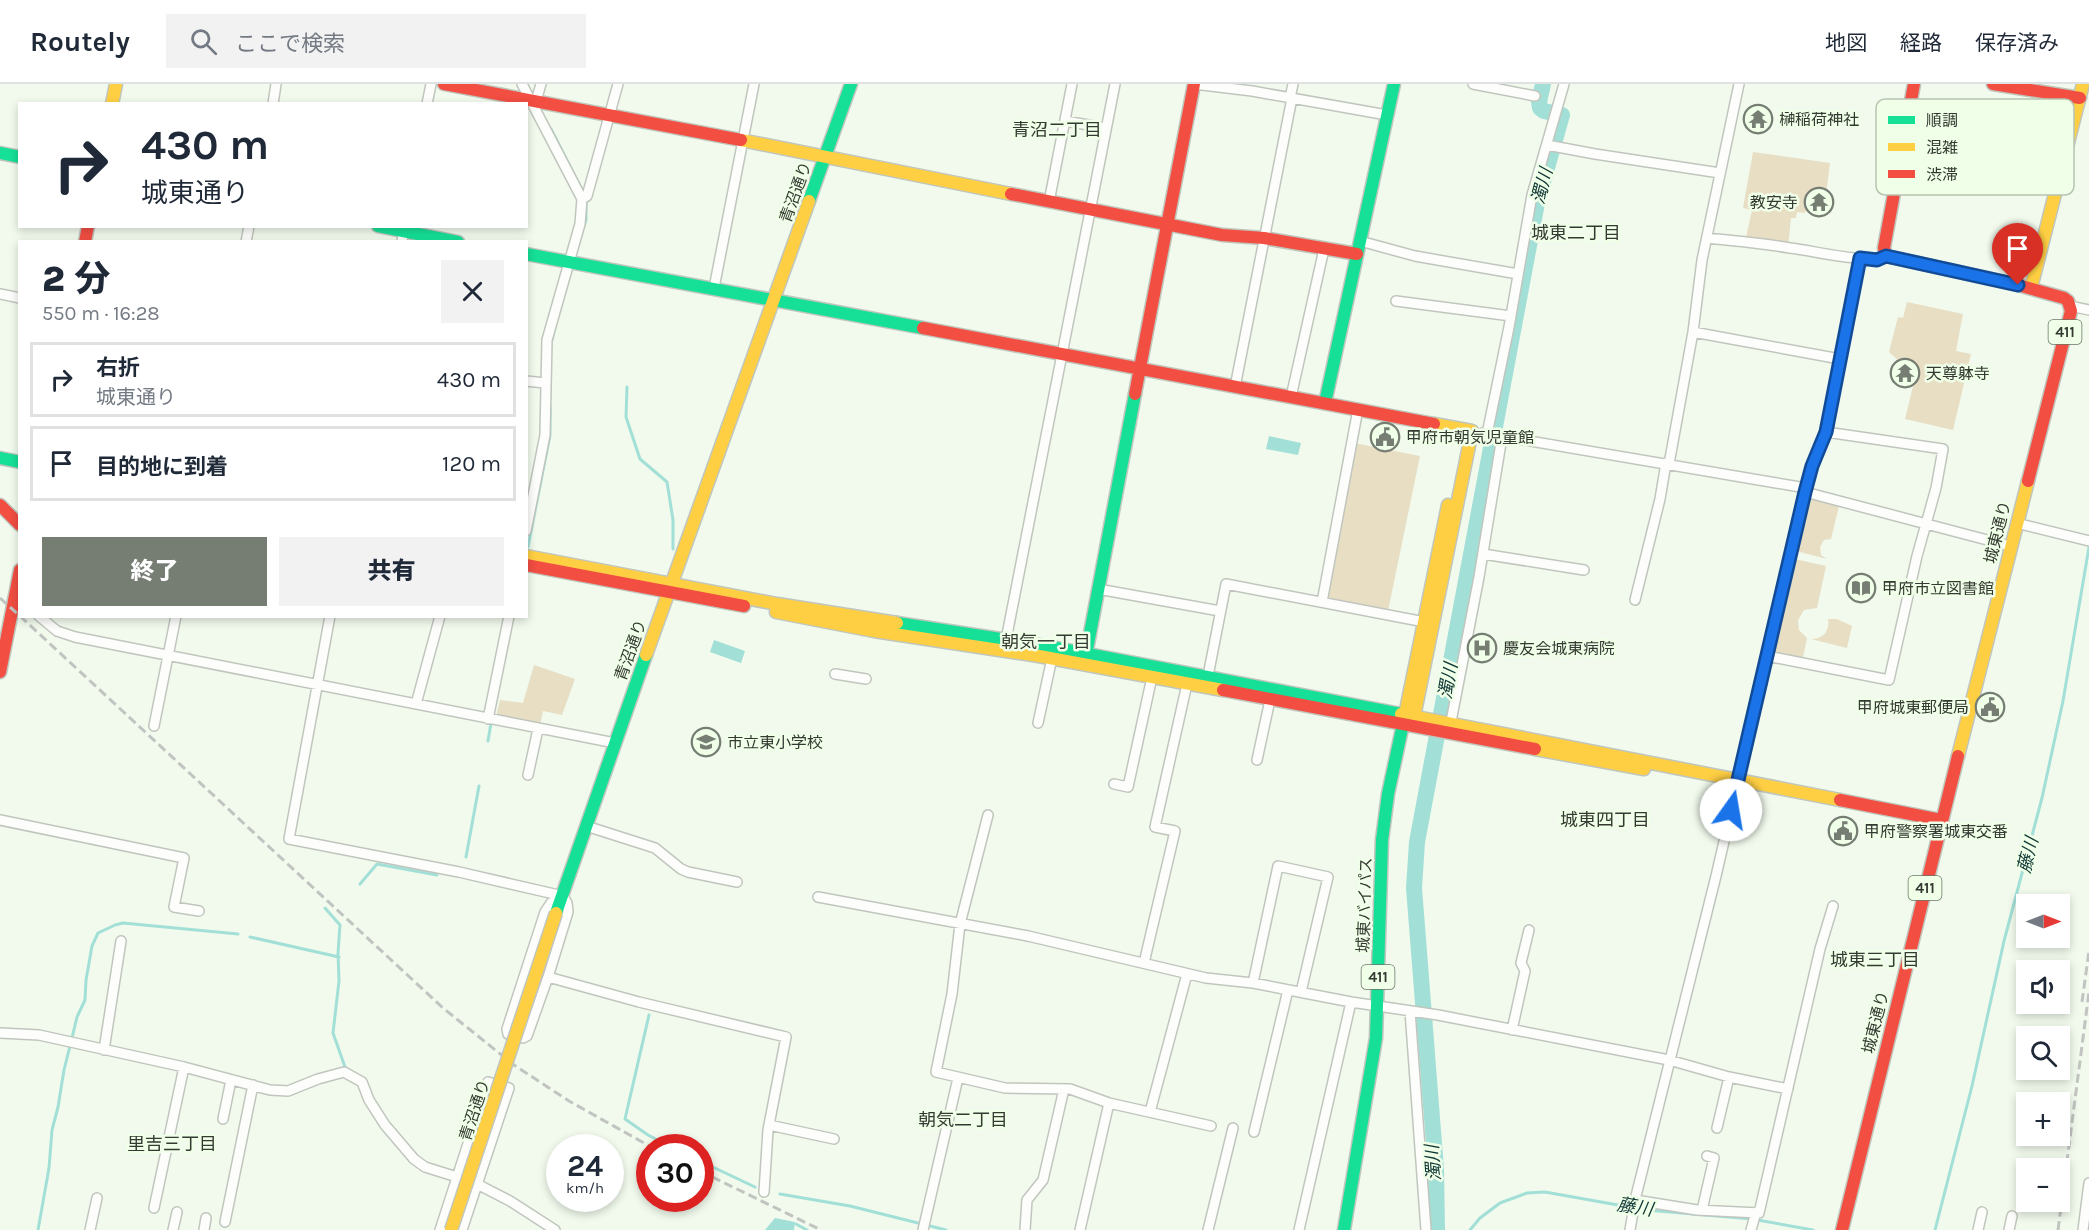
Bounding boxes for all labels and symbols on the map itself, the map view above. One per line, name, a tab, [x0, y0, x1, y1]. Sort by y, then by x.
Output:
legend	[1876, 99, 2074, 195]
temple icon: 榊稲荷神社	[1742, 103, 1774, 135]
place label: 榊稲荷神社	[1779, 110, 1859, 129]
text: 順調	[1926, 111, 1958, 130]
district label: 青沼二丁目	[1012, 119, 1102, 141]
text: 混雑	[1926, 138, 1958, 157]
street label: 青沼通り	[776, 159, 815, 225]
water label: 濁川	[1527, 164, 1558, 206]
text: 渋滞	[1926, 165, 1958, 184]
temple icon: 教安寺	[1803, 186, 1835, 218]
place label: 教安寺	[1750, 193, 1798, 212]
district label: 城東二丁目	[1531, 222, 1621, 244]
pin	[1992, 223, 2043, 285]
road number: 411	[2048, 320, 2082, 344]
temple icon: 天尊躰寺	[1889, 357, 1921, 389]
place label: 天尊躰寺	[1926, 364, 1990, 383]
public building icon: 甲府市朝気児童館	[1369, 421, 1401, 453]
place label: 甲府市朝気児童館	[1406, 428, 1534, 447]
street label: 城東通り	[1981, 499, 2014, 565]
library icon: 甲府市立図書館	[1845, 572, 1877, 604]
place label: 甲府市立図書館	[1882, 579, 1994, 598]
street label: 青沼通り	[611, 617, 650, 683]
district label: 朝気一丁目	[1001, 631, 1091, 653]
hospital icon: 慶友会城東病院	[1466, 632, 1498, 664]
place label: 慶友会城東病院	[1503, 639, 1615, 658]
water label: 濁川	[1434, 659, 1462, 701]
public building icon: 甲府城東郵便局	[1974, 691, 2006, 723]
place label: 甲府城東郵便局	[1857, 698, 1969, 717]
school or university icon: 市立東小学校	[690, 726, 722, 758]
place label: 市立東小学校	[727, 733, 823, 752]
position arrow	[1699, 778, 1763, 842]
district label: 城東四丁目	[1560, 809, 1650, 831]
public building icon: 甲府警察署城東交番	[1827, 815, 1859, 847]
place label: 甲府警察署城東交番	[1864, 822, 2008, 841]
water label: 藤川	[2013, 833, 2044, 875]
street label: 城東バイパス	[1353, 857, 1376, 953]
road number: 411	[1908, 876, 1942, 900]
north arrow	[2016, 894, 2070, 948]
district label: 城東三丁目	[1830, 949, 1920, 971]
road number: 411	[1362, 965, 1394, 989]
street label: 城東通り	[1859, 989, 1892, 1055]
street label: 青沼通り	[456, 1077, 493, 1144]
district label: 朝気二丁目	[918, 1109, 1008, 1131]
district label: 里吉三丁目	[127, 1133, 217, 1155]
speed limit sign: 30	[636, 1134, 714, 1212]
water label: 濁川	[1421, 1142, 1445, 1182]
water label: 藤川	[1616, 1193, 1656, 1221]

